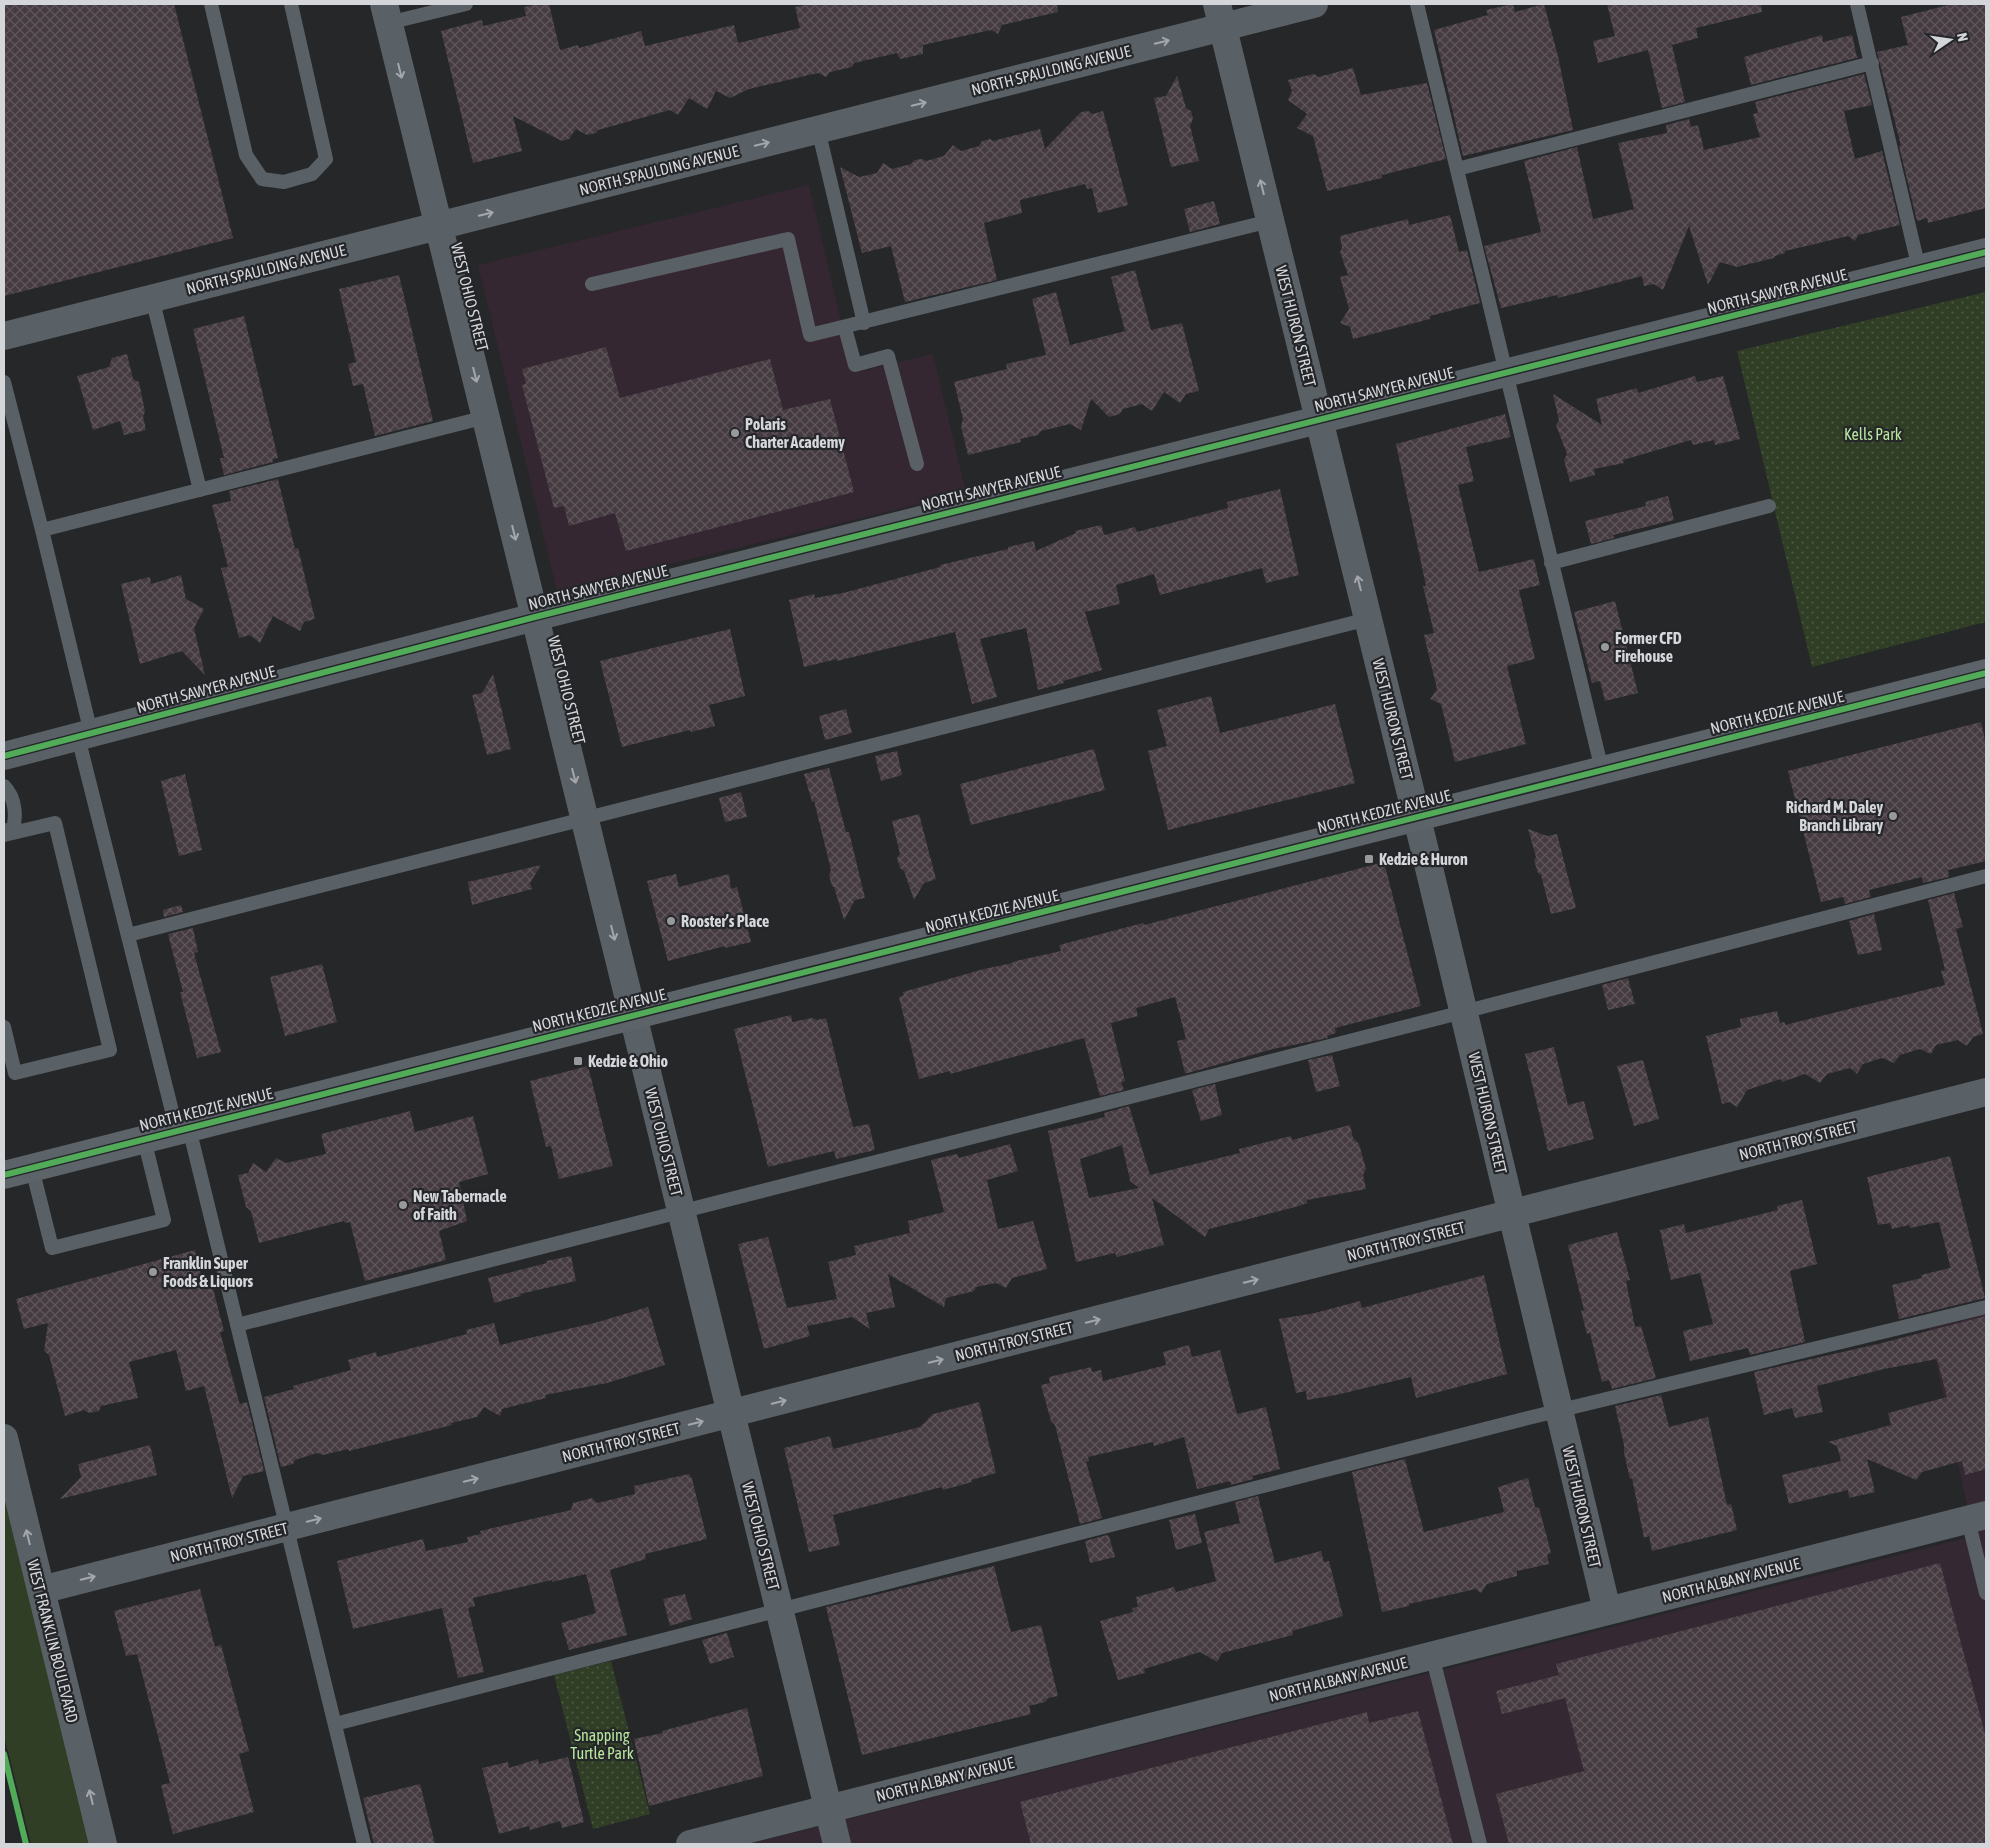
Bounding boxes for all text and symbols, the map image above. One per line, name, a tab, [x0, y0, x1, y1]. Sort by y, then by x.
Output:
north arrow	[1925, 15, 1975, 65]
text: N	[1954, 31, 1971, 43]
one-way arrow	[1153, 37, 1169, 46]
street label: NORTH SPAULDING AVENUE	[969, 41, 1133, 99]
one-way arrow	[396, 62, 405, 78]
one-way arrow	[911, 99, 927, 108]
one-way arrow	[753, 139, 769, 148]
street label: NORTH SPAULDING AVENUE	[577, 141, 741, 199]
one-way arrow	[1256, 180, 1266, 196]
one-way arrow	[477, 208, 493, 218]
street label: NORTH SPAULDING AVENUE	[184, 240, 348, 298]
street label: WEST OHIO STREET	[448, 241, 492, 353]
street label: WEST HURON STREET	[1272, 264, 1320, 388]
street label: NORTH SAWYER AVENUE	[1705, 265, 1849, 317]
street label: NORTH SAWYER AVENUE	[1312, 363, 1456, 415]
one-way arrow	[471, 366, 480, 382]
place label: Polaris Charter Academy	[745, 415, 845, 451]
park label: Kells Park	[1844, 425, 1902, 443]
marker: Polaris Charter Academy	[729, 427, 741, 439]
street label: NORTH SAWYER AVENUE	[919, 462, 1063, 514]
one-way arrow	[510, 524, 519, 540]
street label: NORTH SAWYER AVENUE	[526, 561, 670, 613]
one-way arrow	[1354, 575, 1363, 591]
place label: Former CFD Firehouse	[1615, 629, 1682, 665]
street label: WEST OHIO STREET	[545, 634, 589, 746]
marker: Former CFD Firehouse	[1599, 641, 1611, 653]
street label: WEST HURON STREET	[1369, 657, 1417, 781]
street label: NORTH SAWYER AVENUE	[135, 662, 278, 716]
street label: NORTH KEDZIE AVENUE	[1708, 687, 1846, 737]
one-way arrow	[570, 767, 579, 783]
street label: NORTH KEDZIE AVENUE	[1315, 786, 1453, 836]
place label: Richard M. Daley Branch Library	[1786, 798, 1883, 834]
marker: Richard M. Daley Branch Library	[1887, 810, 1899, 822]
place label: Kedzie & Huron	[1379, 850, 1468, 868]
marker: Kedzie & Huron	[1363, 853, 1375, 865]
street label: NORTH KEDZIE AVENUE	[923, 886, 1061, 936]
place label: Rooster’s Place	[681, 912, 769, 930]
marker: Rooster’s Place	[665, 915, 677, 927]
one-way arrow	[609, 925, 618, 941]
street label: NORTH KEDZIE AVENUE	[530, 985, 668, 1035]
street label: WEST HURON STREET	[1465, 1050, 1511, 1176]
place label: Kedzie & Ohio	[588, 1052, 668, 1070]
marker: Kedzie & Ohio	[572, 1055, 584, 1067]
street label: NORTH KEDZIE AVENUE	[137, 1084, 275, 1134]
street label: WEST OHIO STREET	[642, 1086, 686, 1198]
street label: NORTH TROY STREET	[1737, 1117, 1859, 1163]
place label: New Tabernacle of Faith	[413, 1187, 507, 1223]
marker: New Tabernacle of Faith	[397, 1199, 409, 1211]
street label: NORTH TROY STREET	[1345, 1218, 1467, 1264]
place label: Franklin Super Foods & Liquors	[163, 1254, 254, 1290]
marker: Franklin Super Foods & Liquors	[147, 1266, 159, 1278]
one-way arrow	[1242, 1275, 1258, 1285]
one-way arrow	[1085, 1316, 1101, 1325]
street label: NORTH TROY STREET	[953, 1318, 1075, 1364]
one-way arrow	[927, 1356, 943, 1366]
one-way arrow	[770, 1397, 786, 1406]
one-way arrow	[688, 1418, 704, 1427]
street label: NORTH TROY STREET	[560, 1419, 682, 1465]
street label: WEST HURON STREET	[1559, 1444, 1605, 1570]
one-way arrow	[463, 1475, 479, 1484]
street label: WEST OHIO STREET	[739, 1480, 783, 1592]
one-way arrow	[305, 1515, 321, 1524]
street label: NORTH TROY STREET	[168, 1519, 290, 1565]
one-way arrow	[23, 1530, 32, 1546]
street label: NORTH ALBANY AVENUE	[1660, 1554, 1802, 1606]
street label: WEST FRANKLIN BOULEVARD	[24, 1558, 82, 1724]
one-way arrow	[80, 1572, 96, 1582]
street label: NORTH ALBANY AVENUE	[1267, 1653, 1409, 1705]
park label: Snapping Turtle Park	[570, 1726, 634, 1762]
street label: NORTH ALBANY AVENUE	[874, 1753, 1016, 1805]
one-way arrow	[86, 1789, 95, 1805]

